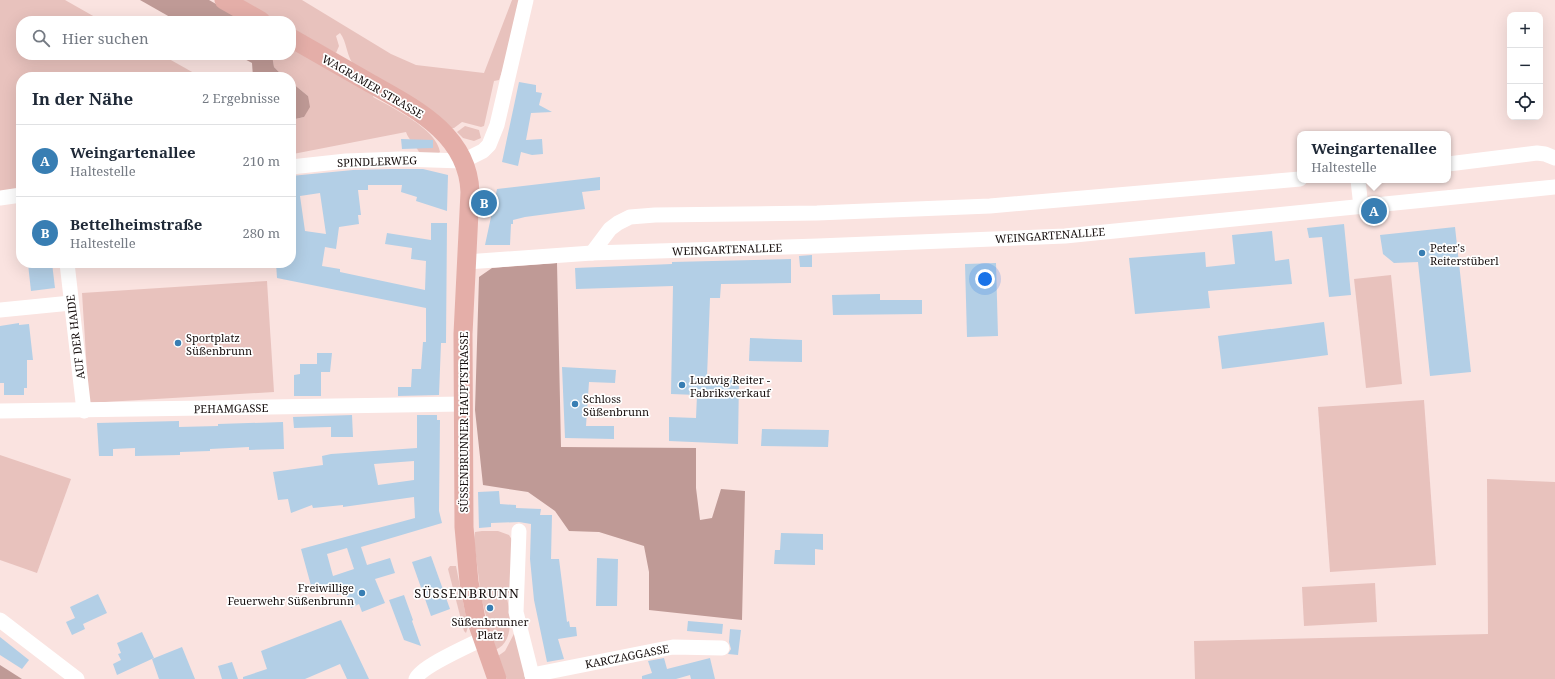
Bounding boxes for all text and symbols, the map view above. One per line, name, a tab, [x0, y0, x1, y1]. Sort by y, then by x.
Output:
map controls	[1507, 12, 1543, 120]
button: +	[1507, 12, 1543, 48]
search box	[16, 16, 296, 60]
icon: search	[30, 27, 52, 49]
text: Hier suchen	[62, 28, 149, 48]
button: −	[1507, 48, 1543, 84]
street label: WAGRAMER STRASSE	[320, 51, 427, 121]
button: locate	[1507, 84, 1543, 120]
text: In der Nähe	[32, 87, 133, 110]
text: 2 Ergebnisse	[202, 89, 280, 107]
popup	[1297, 131, 1451, 183]
text: Weingartenallee	[1311, 138, 1437, 158]
text: Weingartenallee	[70, 142, 196, 162]
text: A	[40, 152, 50, 170]
text: 210 m	[243, 152, 280, 170]
street label: SPINDLERWEG	[337, 152, 417, 170]
text: Haltestelle	[1311, 158, 1377, 176]
text: Haltestelle	[70, 162, 136, 180]
pin: B	[471, 188, 497, 218]
pin: A	[1361, 196, 1387, 226]
text: Bettelheimstraße	[70, 214, 202, 234]
text: B	[41, 224, 49, 242]
text: 280 m	[243, 224, 280, 242]
street label: WEINGARTENALLEE	[994, 224, 1106, 246]
text: Haltestelle	[70, 234, 136, 252]
street label: WEINGARTENALLEE	[671, 240, 783, 258]
place label: Peter's Reiterstüberl	[1430, 240, 1499, 268]
marker: Peter's Reiterstüberl	[1417, 248, 1427, 258]
your location	[975, 269, 995, 289]
street label: AUF DER HAIDE	[62, 294, 88, 380]
place label: Sportplatz Süßenbrunn	[186, 330, 252, 358]
street label: SÜSSENBRUNNER HAUPTSTRASSE	[456, 331, 471, 512]
marker: Sportplatz Süßenbrunn	[173, 338, 183, 348]
place label: Ludwig Reiter - Fabriksverkauf	[690, 372, 771, 400]
marker: Ludwig Reiter - Fabriksverkauf	[677, 380, 687, 390]
place label: Schloss Süßenbrunn	[583, 391, 649, 419]
marker: Schloss Süßenbrunn	[570, 399, 580, 409]
street label: PEHAMGASSE	[194, 400, 269, 416]
place label: Freiwillige Feuerwehr Süßenbrunn	[227, 580, 354, 608]
district label: SÜSSENBRUNN	[414, 584, 520, 602]
marker: Freiwillige Feuerwehr Süßenbrunn	[357, 588, 367, 598]
marker: Süßenbrunner Platz	[485, 603, 495, 613]
place label: Süßenbrunner Platz	[451, 614, 529, 642]
street label: KARCZAGGASSE	[584, 640, 671, 672]

